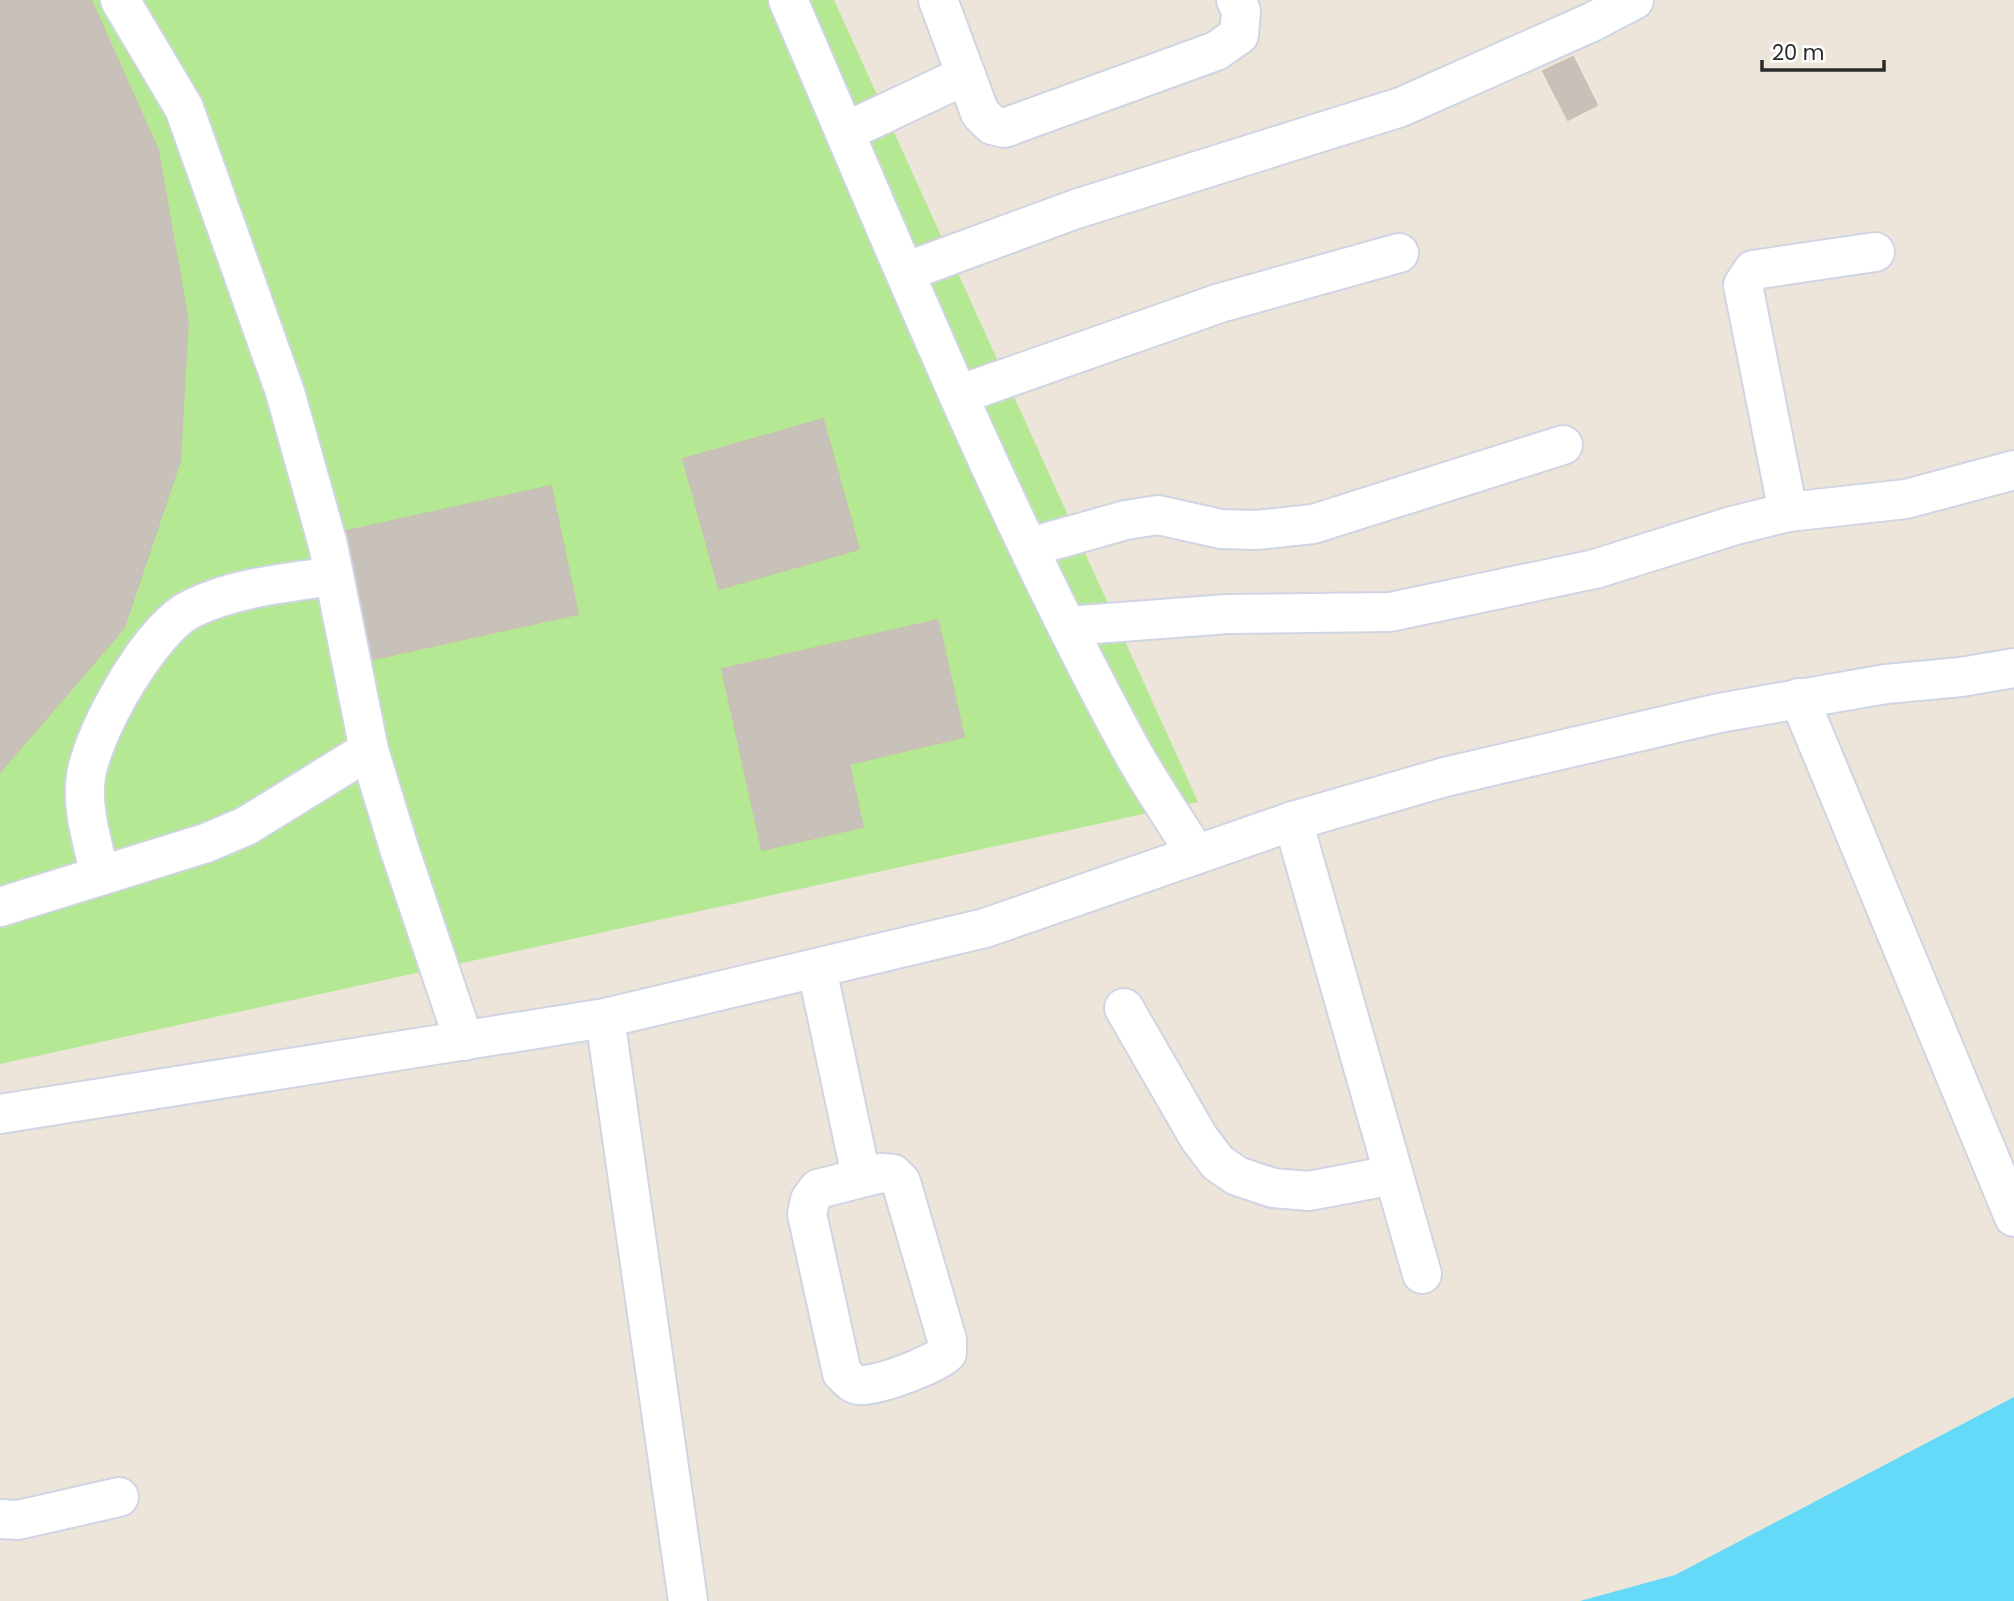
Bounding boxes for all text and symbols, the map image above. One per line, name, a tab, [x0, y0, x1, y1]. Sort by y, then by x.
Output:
scale bar	[1762, 28, 1884, 72]
text: 20 m	[1772, 38, 1825, 67]

